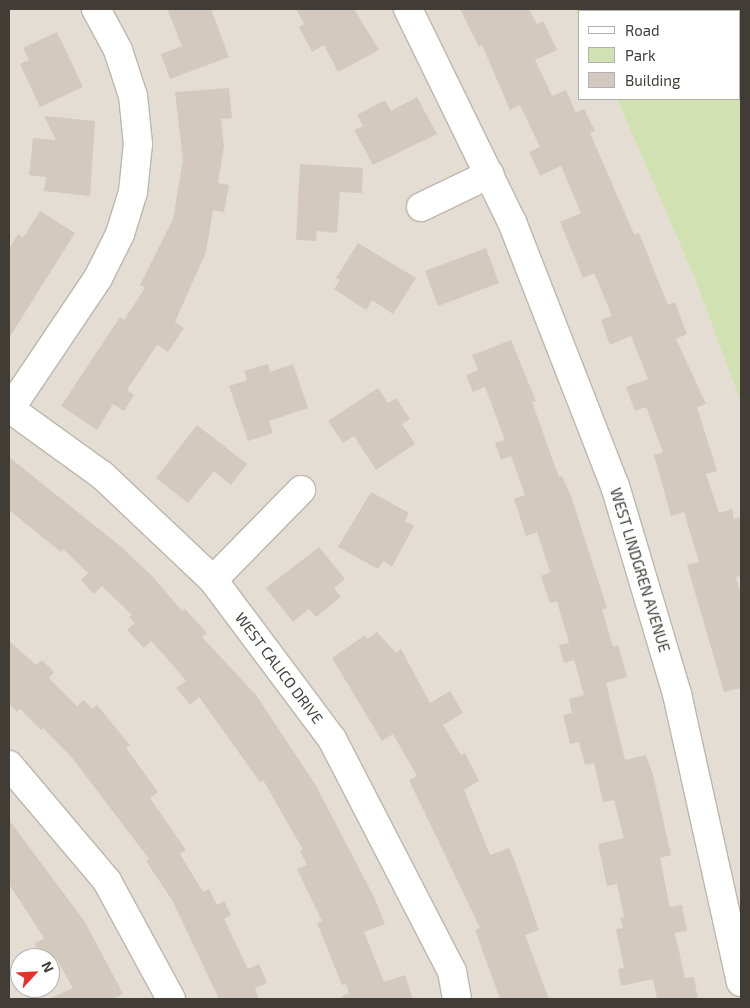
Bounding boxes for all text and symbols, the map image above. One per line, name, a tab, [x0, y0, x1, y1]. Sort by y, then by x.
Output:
legend	[578, 10, 740, 100]
text: Road	[625, 21, 660, 39]
text: Park	[625, 46, 656, 64]
text: Building	[625, 71, 680, 89]
street label: WEST LINDGREN AVENUE	[606, 485, 674, 655]
street label: WEST CALICO DRIVE	[231, 609, 327, 727]
north arrow	[10, 948, 60, 998]
text: N	[38, 959, 58, 975]

